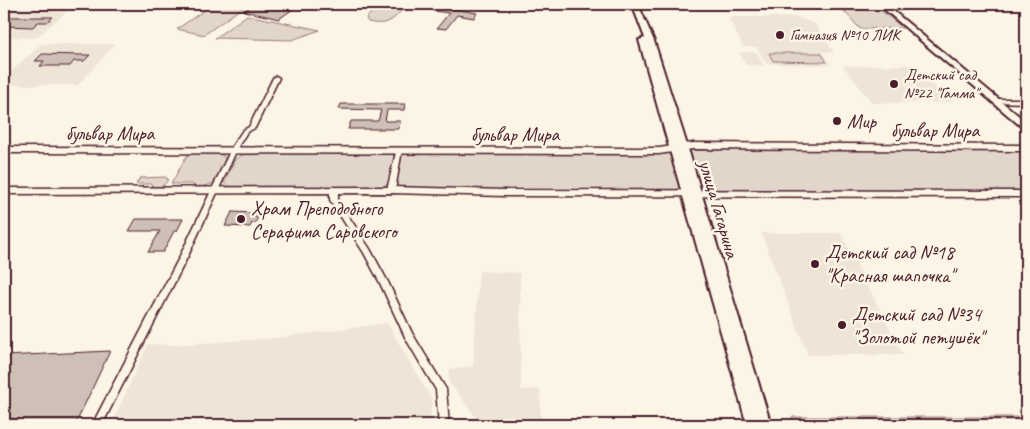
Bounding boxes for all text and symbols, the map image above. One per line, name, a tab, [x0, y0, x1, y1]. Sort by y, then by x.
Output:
place label: Гимназия №10 ЛИК	[790, 25, 902, 45]
marker: Гимназия №10 ЛИК	[774, 29, 786, 41]
place label: Детский сад №22 "Гамма"	[904, 65, 981, 103]
marker: Детский сад №22 "Гамма"	[888, 78, 900, 90]
place label: Мир	[847, 109, 878, 134]
marker: Мир	[831, 115, 843, 127]
street label: бульвар Мира	[891, 118, 981, 143]
street label: бульвар Мира	[66, 121, 156, 146]
street label: бульвар Мира	[471, 122, 561, 147]
street label: улица Гагарина	[693, 156, 745, 262]
place label: Храм Преподобного Серафима Саровского	[251, 196, 399, 244]
marker: Храм Преподобного Серафима Саровского	[235, 213, 247, 225]
place label: Детский сад №18 "Красная шапочка"	[825, 240, 958, 288]
marker: Детский сад №18 "Красная шапочка"	[809, 258, 821, 270]
place label: Детский сад №34 "Золотой петушёк"	[852, 302, 988, 350]
marker: Детский сад №34 "Золотой петушёк"	[836, 319, 848, 331]

